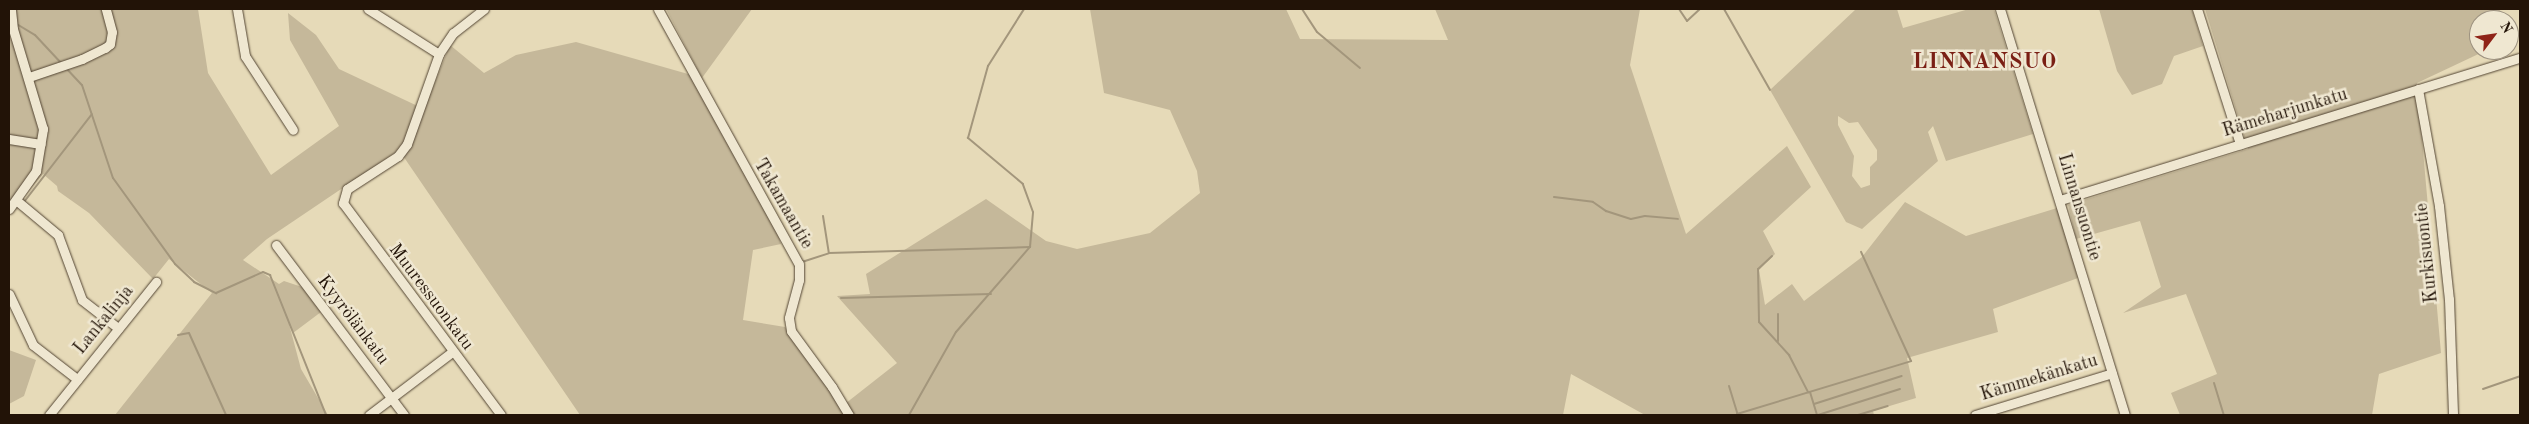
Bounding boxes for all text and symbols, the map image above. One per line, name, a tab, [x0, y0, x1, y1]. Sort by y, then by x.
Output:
north arrow	[2469, 10, 2519, 60]
text: N	[2497, 20, 2515, 36]
district label: LINNANSUO	[1911, 50, 2059, 76]
street label: Rämeharjunkatu	[2220, 84, 2350, 142]
street label: Linnansuontie	[2053, 151, 2105, 263]
street label: Takamaantie	[749, 155, 817, 253]
street label: Kurkisuontie	[2411, 202, 2443, 304]
street label: Muuressuonkatu	[384, 239, 478, 355]
street label: Kyyrölänkatu	[312, 271, 394, 369]
street label: Lankalinja	[69, 281, 139, 359]
street label: Kämmekänkatu	[1978, 350, 2100, 406]

